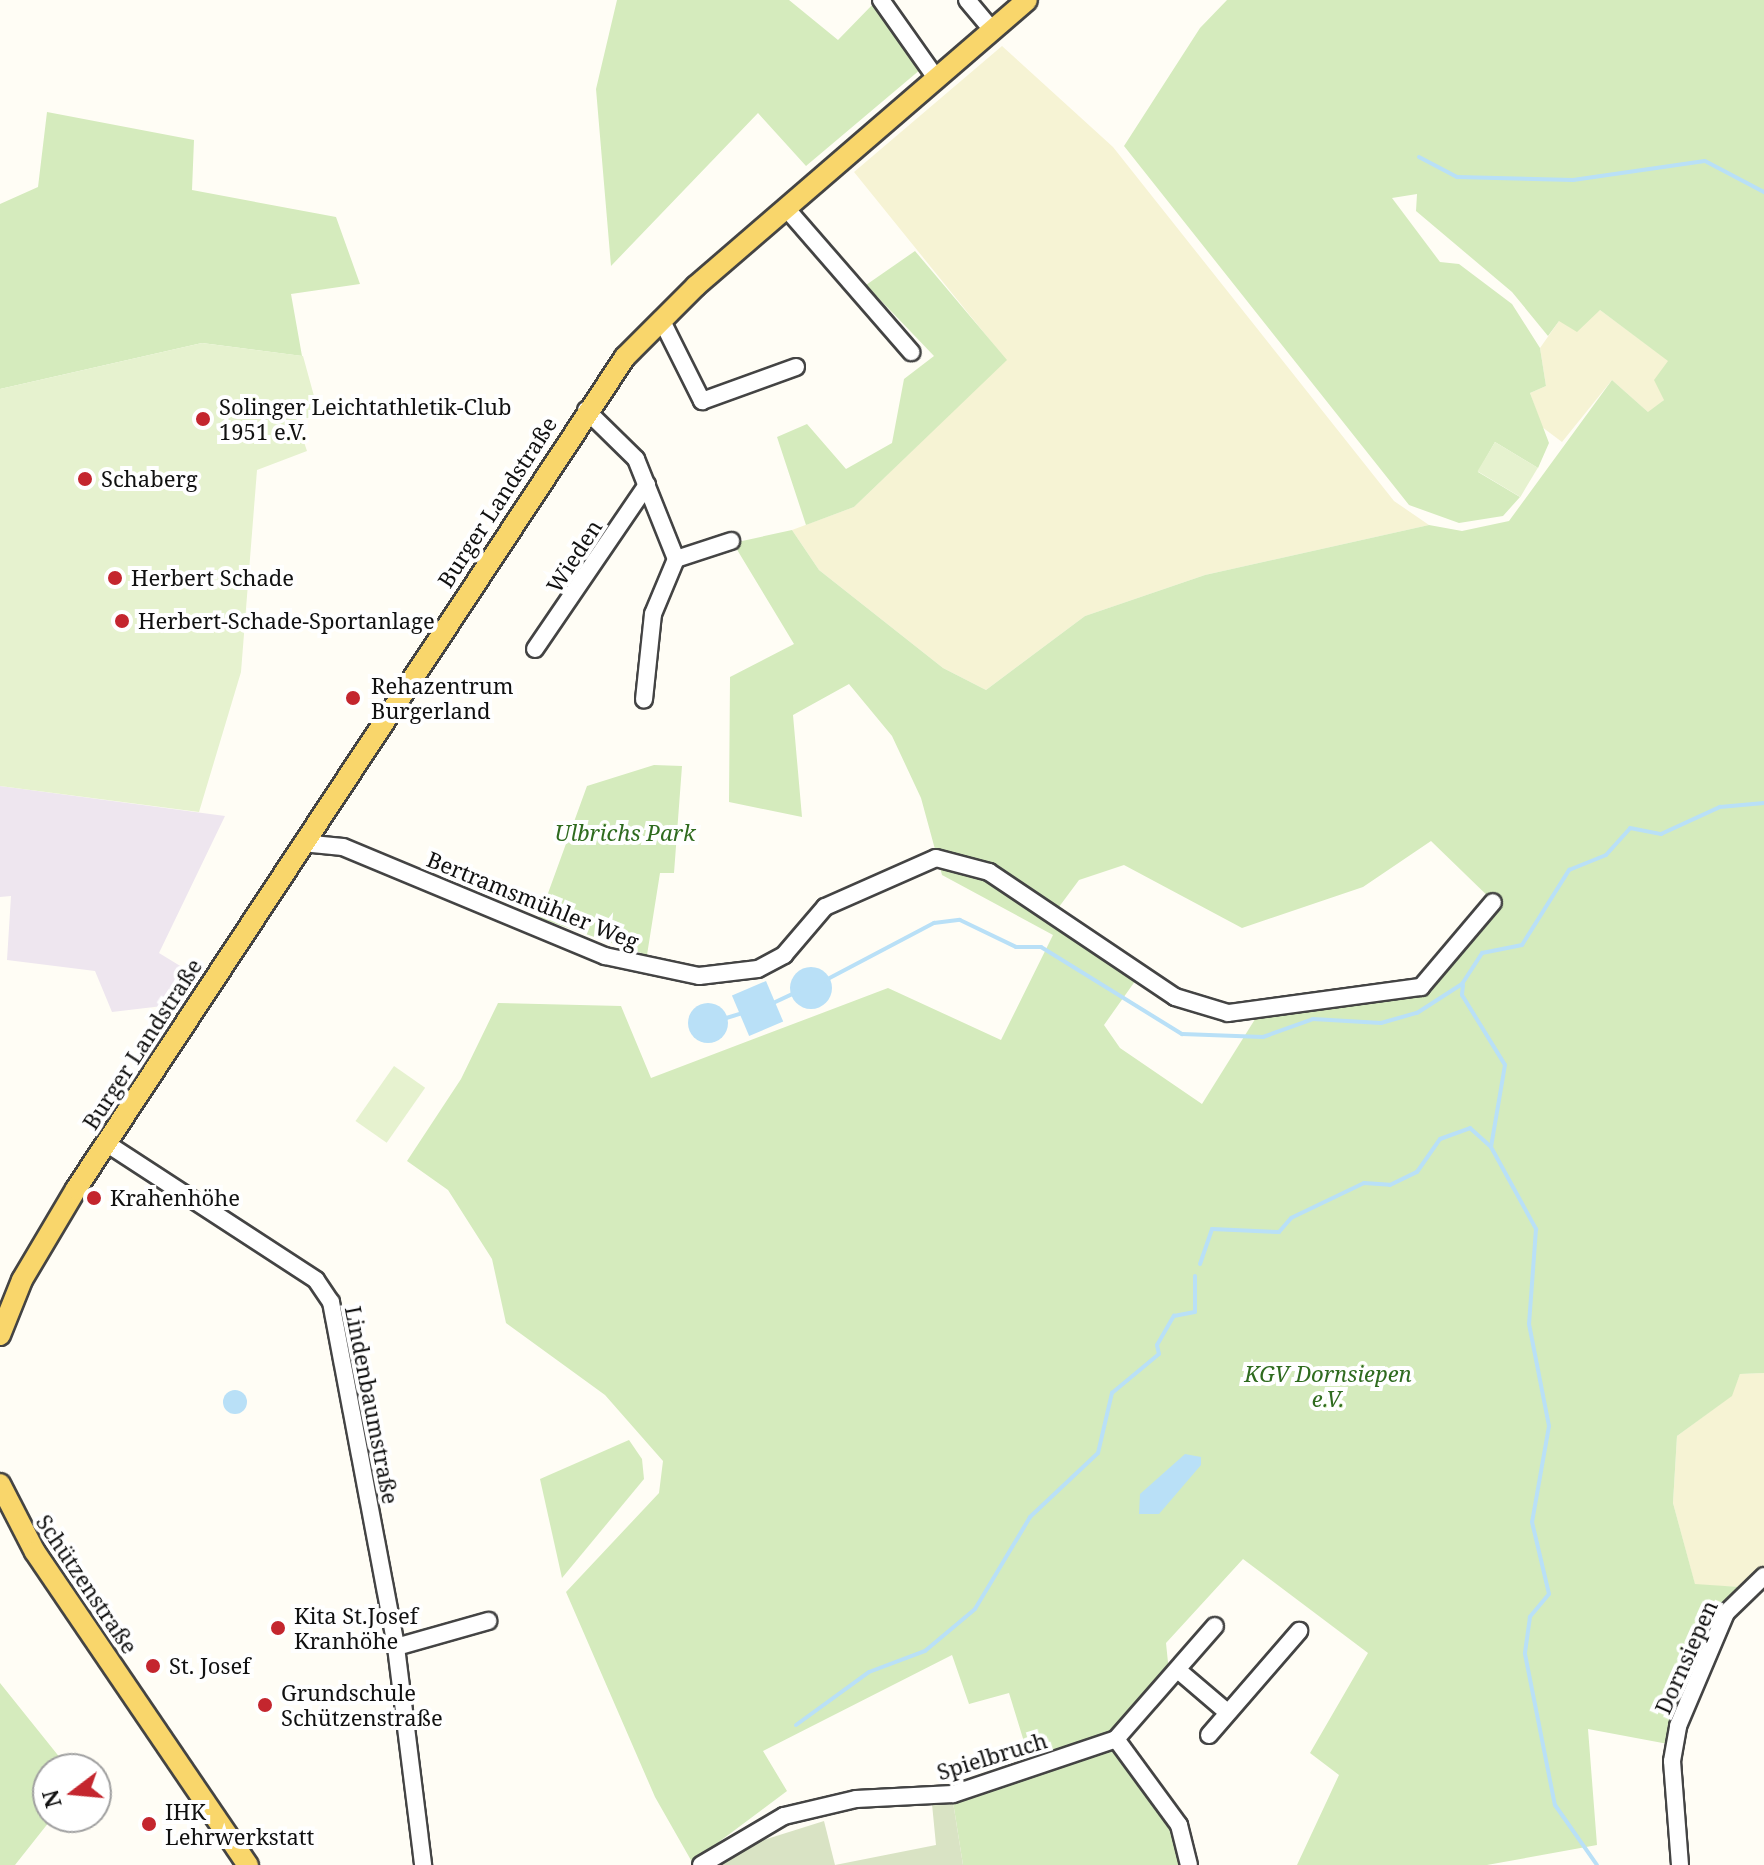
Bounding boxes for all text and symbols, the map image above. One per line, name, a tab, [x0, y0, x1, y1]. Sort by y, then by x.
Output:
place label: Solinger Leichtathletik-Club 1951 e.V.	[219, 393, 511, 444]
marker: Solinger Leichtathletik-Club 1951 e.V.	[194, 410, 212, 428]
street label: Burger Landstraße	[432, 412, 562, 592]
place label: Schaberg	[101, 466, 198, 492]
marker: Schaberg	[76, 470, 94, 488]
street label: Wieden	[541, 515, 607, 597]
place label: Herbert Schade	[131, 565, 294, 591]
marker: Herbert Schade	[106, 569, 124, 587]
place label: Herbert-Schade-Sportanlage	[138, 608, 435, 634]
marker: Herbert-Schade-Sportanlage	[113, 612, 131, 630]
place label: Rehazentrum Burgerland	[371, 672, 514, 724]
marker: Rehazentrum Burgerland	[342, 687, 364, 709]
park label: Ulbrichs Park	[554, 820, 696, 846]
street label: Bertramsmühler Weg	[423, 845, 643, 955]
street label: Burger Landstraße	[77, 954, 207, 1134]
place label: Krahenhöhe	[110, 1185, 240, 1211]
marker: Krahenhöhe	[85, 1189, 103, 1207]
street label: Lindenbaumstraße	[340, 1304, 404, 1506]
park label: KGV Dornsiepen e.V.	[1244, 1360, 1412, 1412]
street label: Schützenstraße	[31, 1510, 143, 1658]
street label: Dornsiepen	[1649, 1596, 1723, 1718]
place label: Kita St.Josef Kranhöhe	[294, 1602, 418, 1654]
marker: Kita St.Josef Kranhöhe	[269, 1619, 287, 1637]
place label: St. Josef	[169, 1653, 250, 1679]
marker: St. Josef	[144, 1657, 162, 1675]
place label: Grundschule Schützenstraße	[281, 1679, 443, 1730]
marker: Grundschule Schützenstraße	[256, 1696, 274, 1714]
street label: Spielbruch	[934, 1727, 1050, 1785]
north arrow	[32, 1753, 112, 1833]
text: N	[34, 1787, 68, 1812]
place label: IHK Lehrwerkstatt	[165, 1798, 314, 1850]
marker: IHK Lehrwerkstatt	[140, 1815, 158, 1833]

